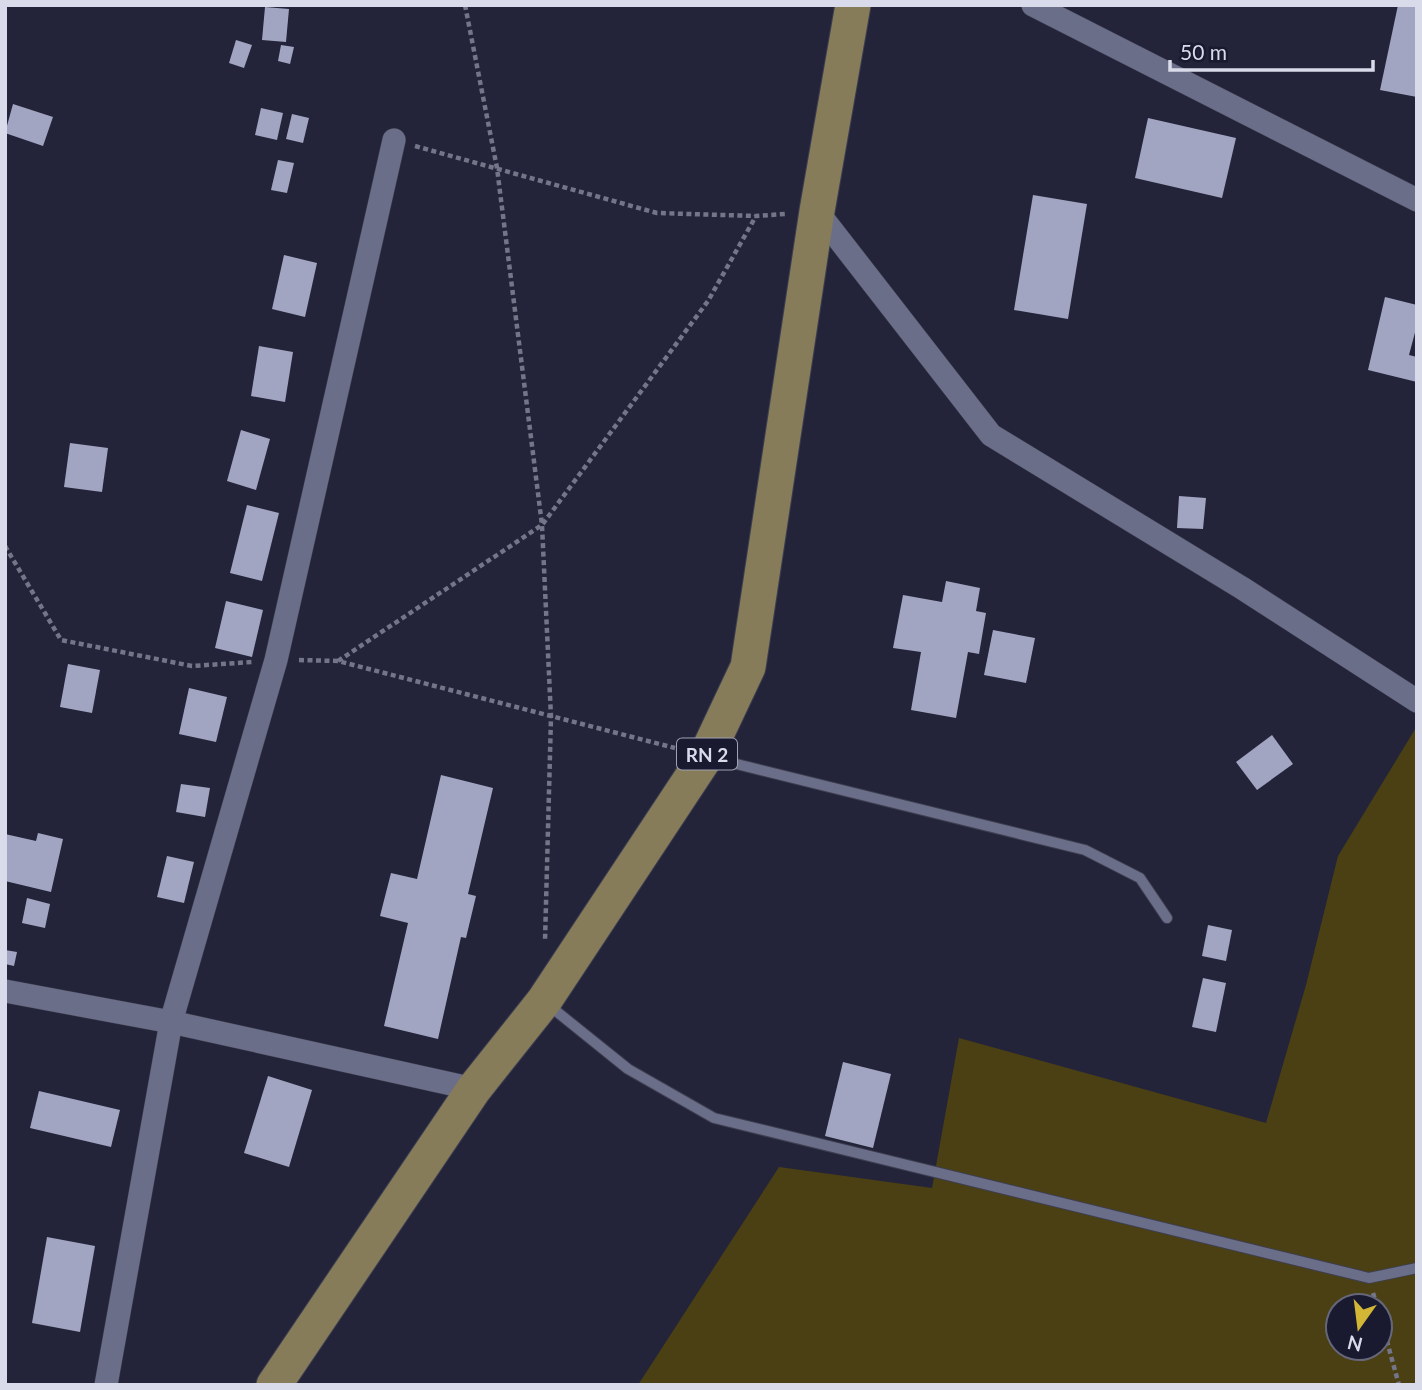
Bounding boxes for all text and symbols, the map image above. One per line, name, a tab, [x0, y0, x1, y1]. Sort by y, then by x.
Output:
scale bar	[1170, 28, 1373, 72]
text: 50 m	[1180, 39, 1227, 64]
road number: RN 2	[677, 738, 737, 769]
north arrow	[1324, 1292, 1394, 1362]
text: N	[1345, 1331, 1365, 1357]

